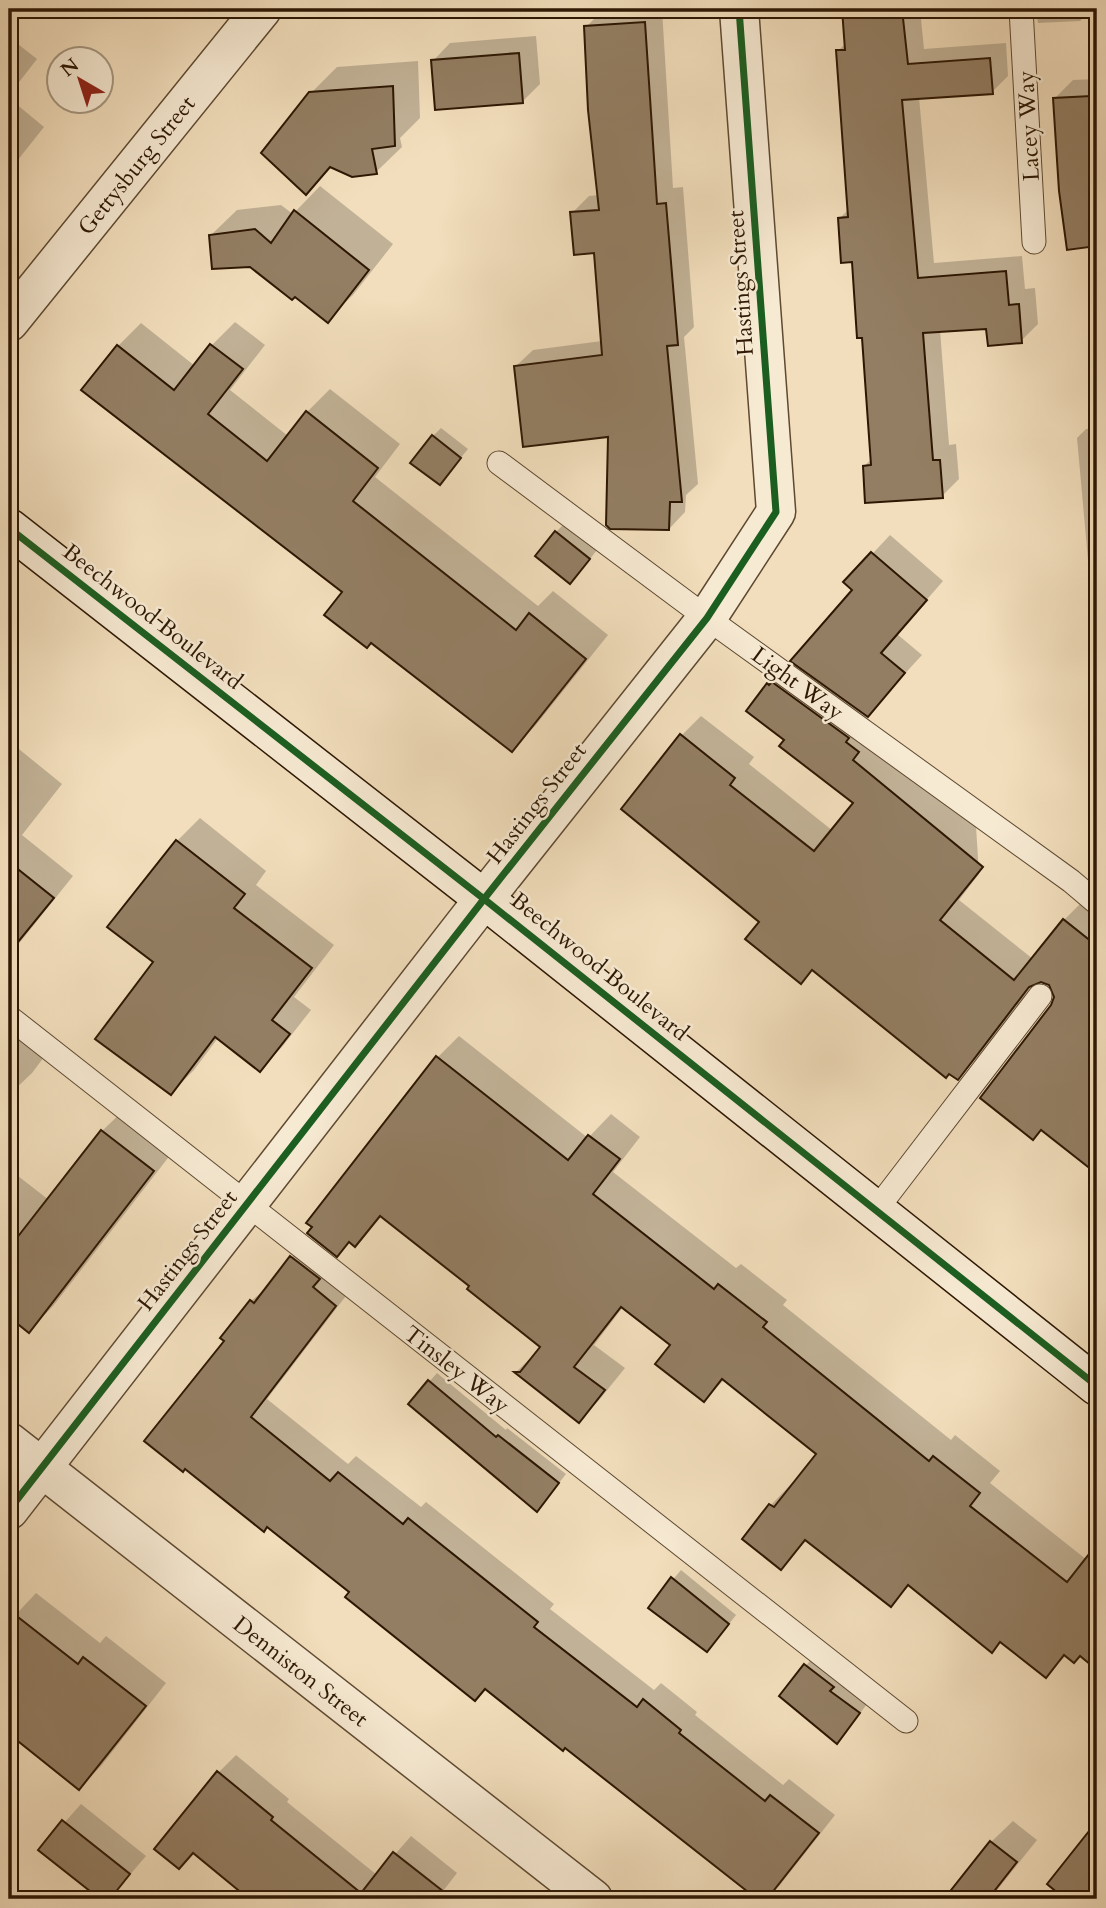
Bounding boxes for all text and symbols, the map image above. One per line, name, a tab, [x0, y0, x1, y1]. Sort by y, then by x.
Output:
north arrow	[46, 46, 116, 116]
text: N	[55, 52, 85, 83]
street label: Lacey Way	[1010, 70, 1047, 182]
street label: Gettysburg Street	[71, 89, 202, 241]
street label: Hastings Street	[720, 209, 761, 357]
street label: Beechwood Boulevard	[56, 536, 250, 697]
street label: Light Way	[745, 639, 850, 727]
street label: Hastings Street	[479, 736, 593, 870]
street label: Beechwood Boulevard	[504, 885, 696, 1048]
street label: Hastings Street	[130, 1183, 244, 1317]
street label: Tinsley Way	[397, 1318, 516, 1420]
street label: Denniston Street	[227, 1609, 375, 1734]

